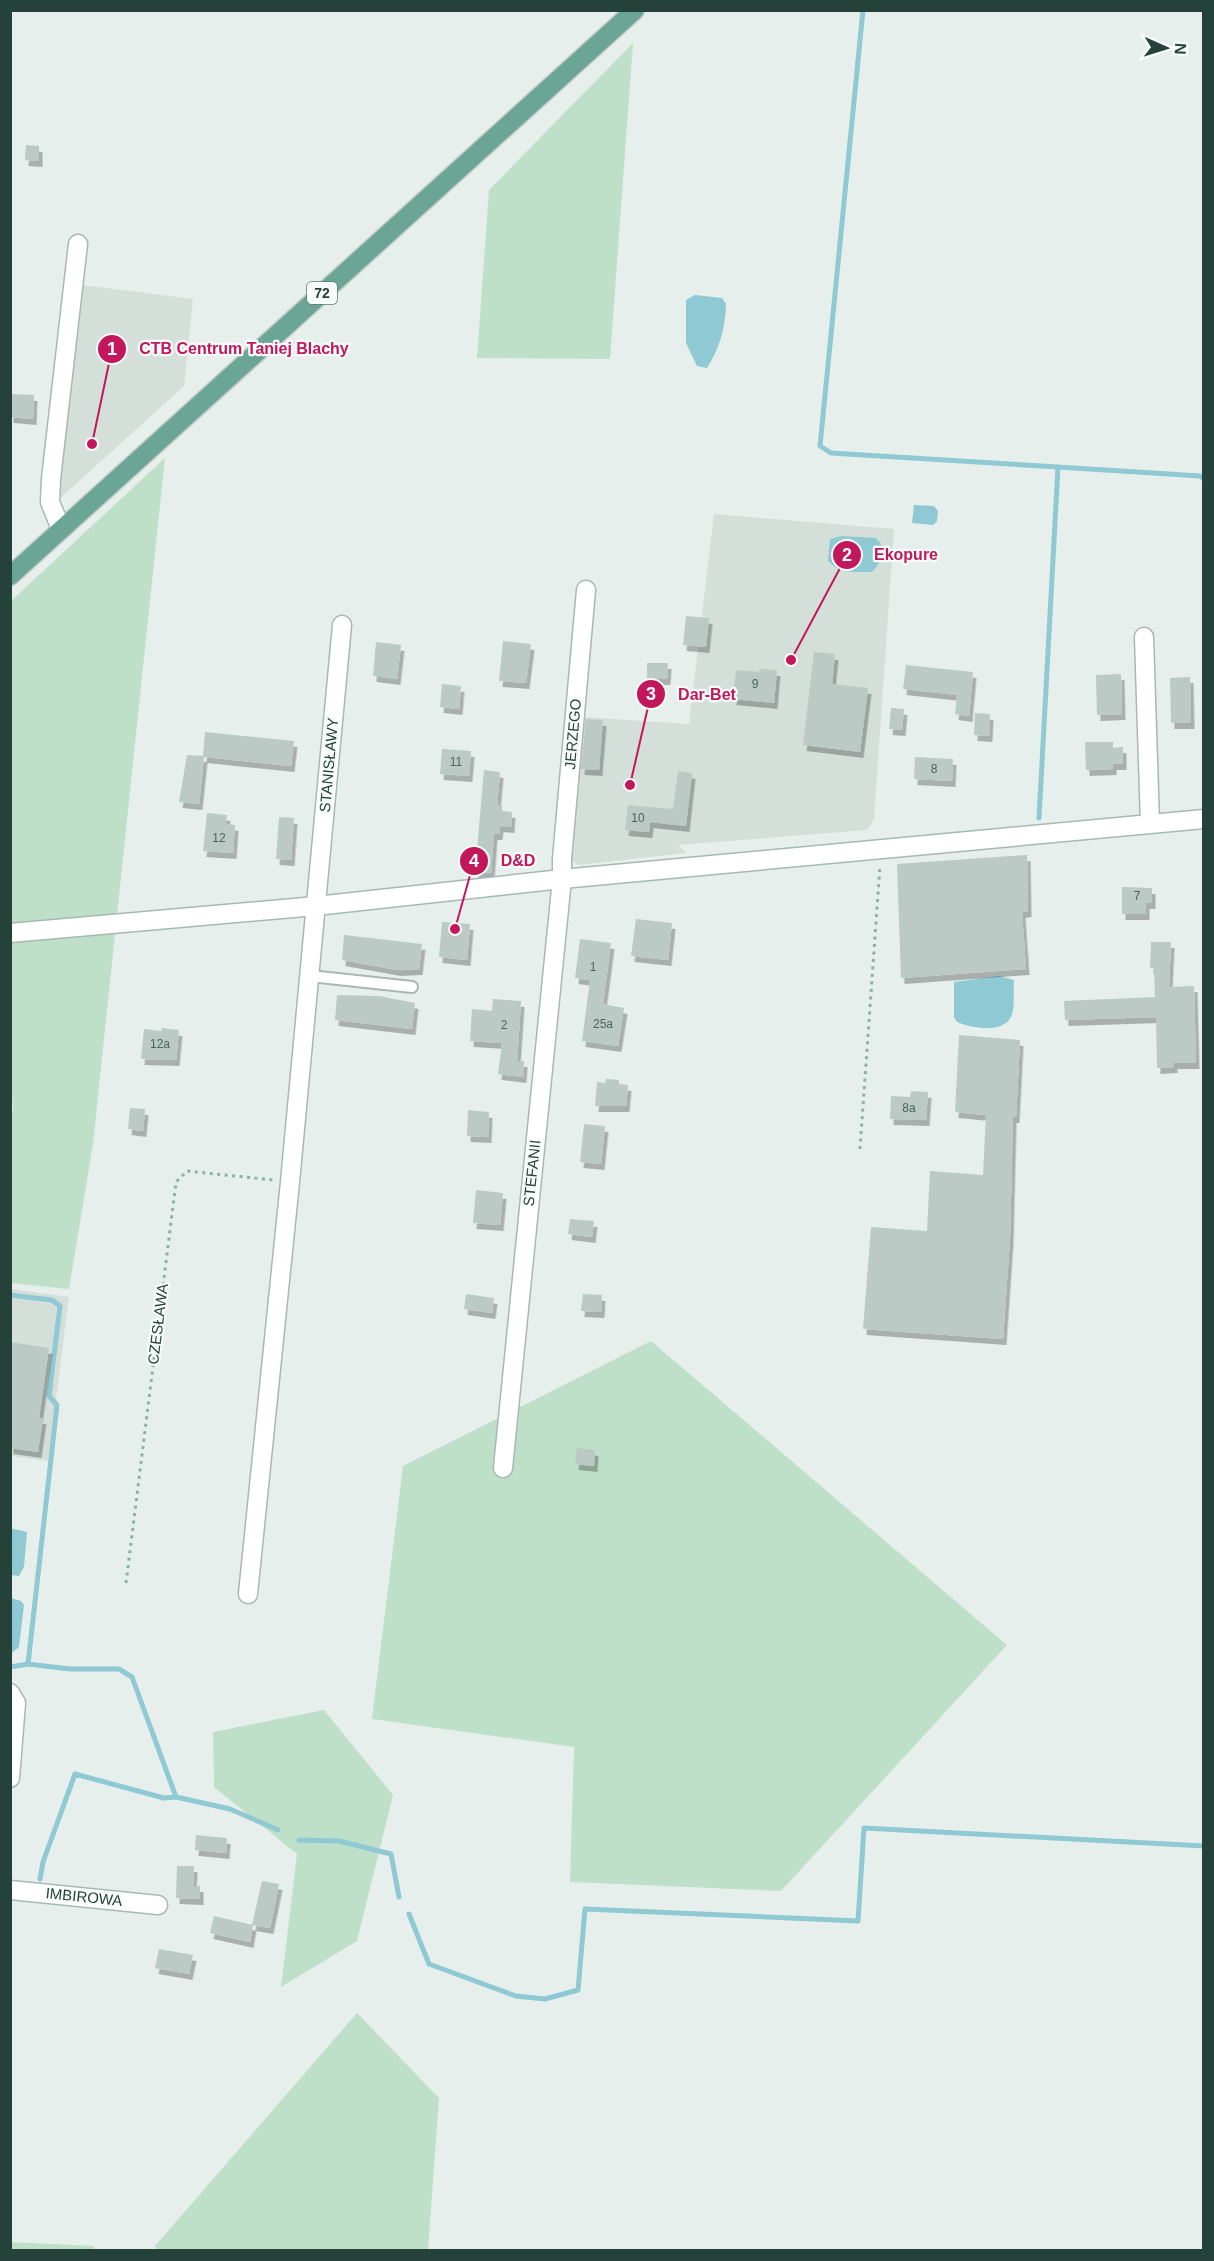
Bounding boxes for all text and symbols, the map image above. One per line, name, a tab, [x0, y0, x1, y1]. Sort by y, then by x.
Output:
north arrow	[1136, 18, 1196, 78]
text: N	[1172, 43, 1189, 55]
road number: 72	[307, 282, 337, 304]
callout: CTB Centrum Taniej Blachy	[97, 332, 361, 366]
text: 1	[107, 339, 117, 359]
text: CTB Centrum Taniej Blachy	[139, 340, 349, 357]
callout: Ekopure	[832, 538, 950, 572]
text: 2	[842, 545, 852, 565]
text: Ekopure	[874, 546, 938, 563]
callout: Dar-Bet	[636, 677, 748, 711]
house number: 9	[752, 677, 759, 691]
text: 3	[646, 684, 656, 704]
text: Dar-Bet	[678, 686, 737, 703]
street label: JERZEGO	[561, 698, 584, 770]
street label: STANISŁAWY	[316, 717, 341, 813]
house number: 11	[450, 755, 463, 769]
house number: 8	[931, 762, 938, 776]
house number: 10	[631, 811, 645, 825]
house number: 12	[212, 831, 226, 845]
callout: D&D	[459, 844, 547, 878]
text: 4	[469, 851, 479, 871]
text: D&D	[501, 852, 535, 869]
house number: 7	[1134, 889, 1141, 903]
house number: 1	[590, 960, 597, 974]
house number: 25a	[593, 1017, 613, 1031]
house number: 2	[501, 1018, 508, 1032]
house number: 12a	[150, 1037, 170, 1051]
house number: 8a	[902, 1101, 916, 1115]
street label: STEFANII	[520, 1139, 543, 1207]
street label: CZESŁAWA	[144, 1283, 171, 1365]
street label: IMBIROWA	[45, 1884, 123, 1909]

